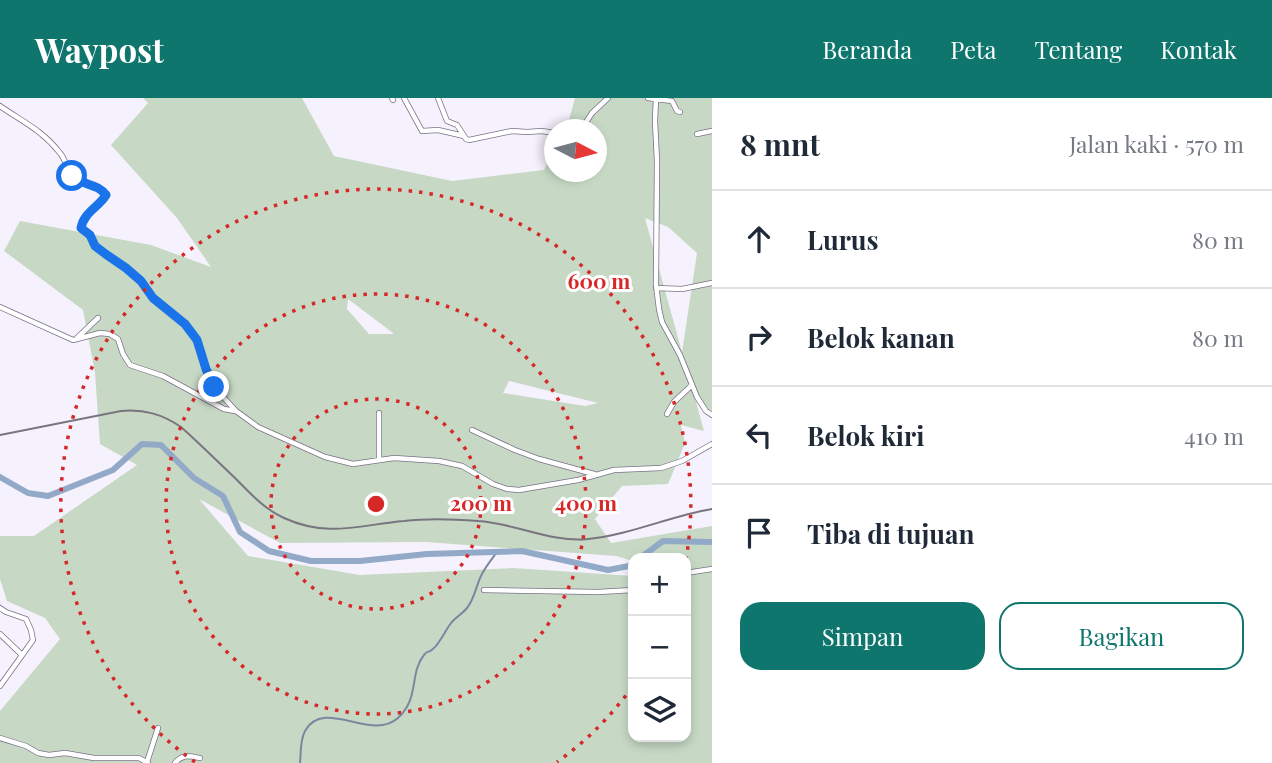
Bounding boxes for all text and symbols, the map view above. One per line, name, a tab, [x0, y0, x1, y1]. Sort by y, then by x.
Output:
text: Waypost	[35, 27, 164, 71]
text: Beranda	[822, 33, 912, 65]
text: Peta	[950, 33, 997, 65]
text: Tentang	[1035, 33, 1122, 65]
text: Kontak	[1160, 33, 1237, 65]
north arrow	[544, 119, 607, 182]
text: 8 mnt	[740, 124, 820, 164]
text: Jalan kaki · 570 m	[1069, 128, 1244, 159]
route start	[56, 160, 87, 191]
icon: ahead	[740, 220, 778, 258]
text: Lurus	[807, 222, 879, 257]
text: 80 m	[1192, 224, 1244, 255]
text: 600 m	[568, 266, 630, 294]
icon: right	[740, 318, 778, 356]
text: Belok kanan	[807, 320, 955, 355]
text: 80 m	[1192, 322, 1244, 353]
route end	[198, 371, 229, 402]
icon: left	[740, 416, 778, 454]
text: Belok kiri	[807, 418, 924, 453]
text: 410 m	[1184, 420, 1244, 451]
text: 200 m	[450, 488, 512, 516]
text: 400 m	[555, 488, 617, 516]
centre of rings	[364, 492, 388, 516]
icon: arrive	[740, 514, 778, 552]
text: Tiba di tujuan	[807, 516, 975, 551]
map controls	[628, 553, 691, 742]
button: +	[628, 553, 691, 616]
button: Simpan	[740, 602, 985, 670]
button: Bagikan	[999, 602, 1244, 670]
button: −	[628, 616, 691, 679]
button: layers	[628, 679, 691, 742]

